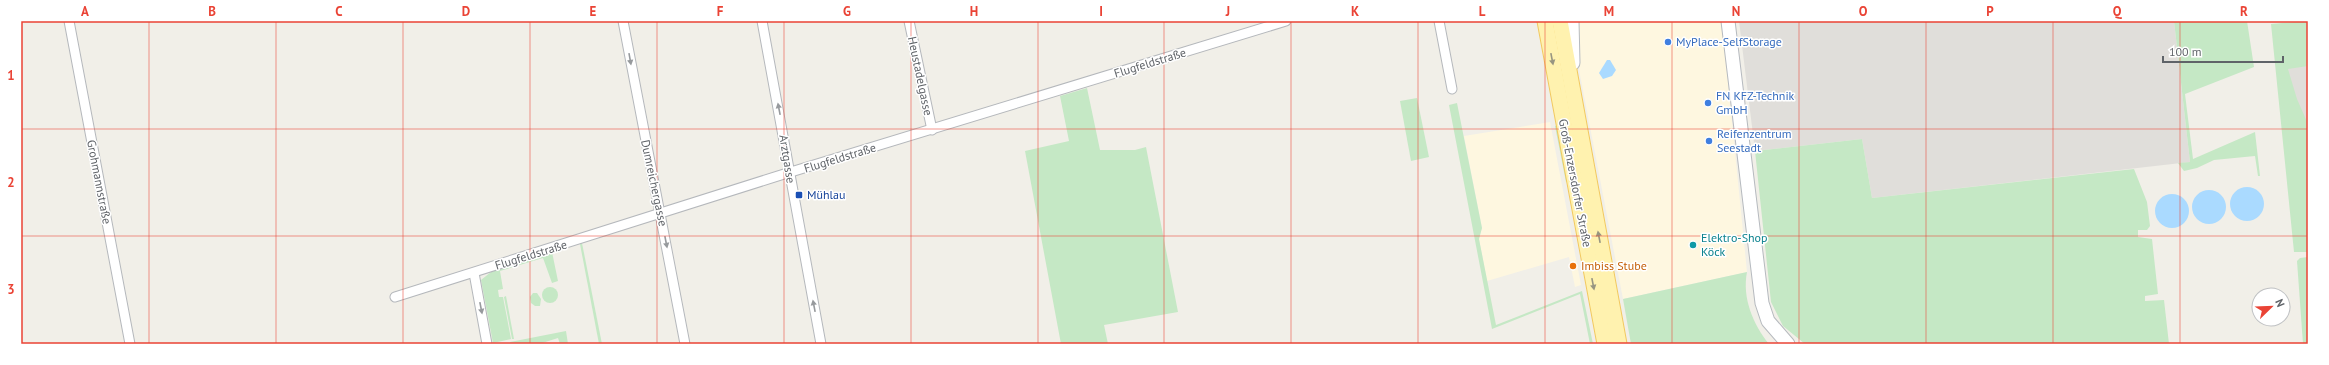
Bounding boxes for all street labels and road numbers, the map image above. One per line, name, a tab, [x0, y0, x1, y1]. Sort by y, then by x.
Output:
street label: Heustadelgasse	[905, 35, 936, 117]
street label: Flugfeldstraße	[1112, 44, 1188, 81]
street label: Groß-Enzersdorfer Straße	[1556, 117, 1595, 248]
street label: Arztgasse	[776, 134, 799, 184]
street label: Grohmannstraße	[84, 138, 115, 225]
street label: Dumreichergasse	[638, 138, 671, 228]
street label: Flugfeldstraße	[802, 139, 878, 176]
street label: Flugfeldstraße	[493, 236, 569, 273]

